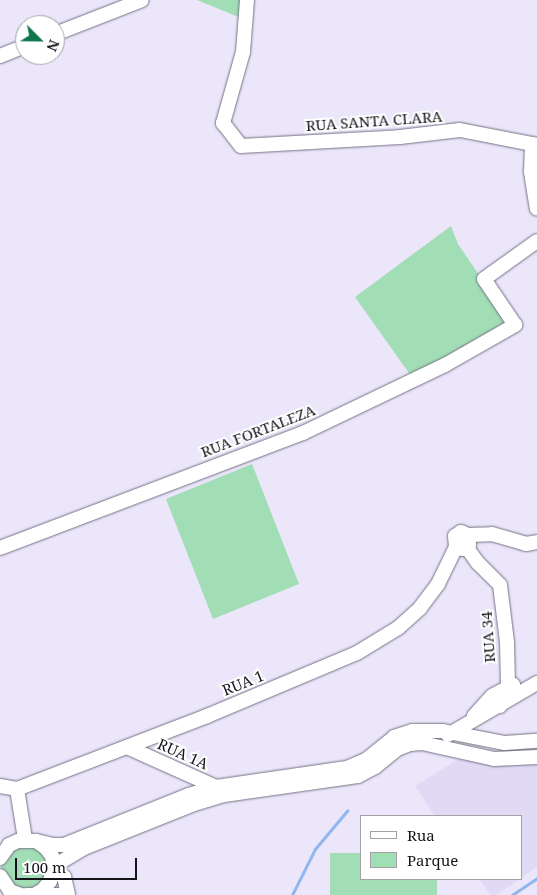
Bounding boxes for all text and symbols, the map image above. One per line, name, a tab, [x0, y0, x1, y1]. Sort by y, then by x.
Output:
north arrow	[15, 15, 65, 65]
text: N	[42, 37, 64, 54]
street label: RUA SANTA CLARA	[305, 107, 443, 135]
street label: RUA FORTALEZA	[198, 401, 318, 461]
street label: RUA 34	[477, 611, 499, 663]
street label: RUA 1	[220, 667, 266, 699]
street label: RUA 1A	[155, 735, 211, 773]
legend	[360, 815, 522, 880]
text: Rua	[407, 825, 435, 845]
scale bar	[18, 848, 140, 880]
text: Parque	[407, 850, 458, 870]
text: 100 m	[23, 857, 66, 877]

